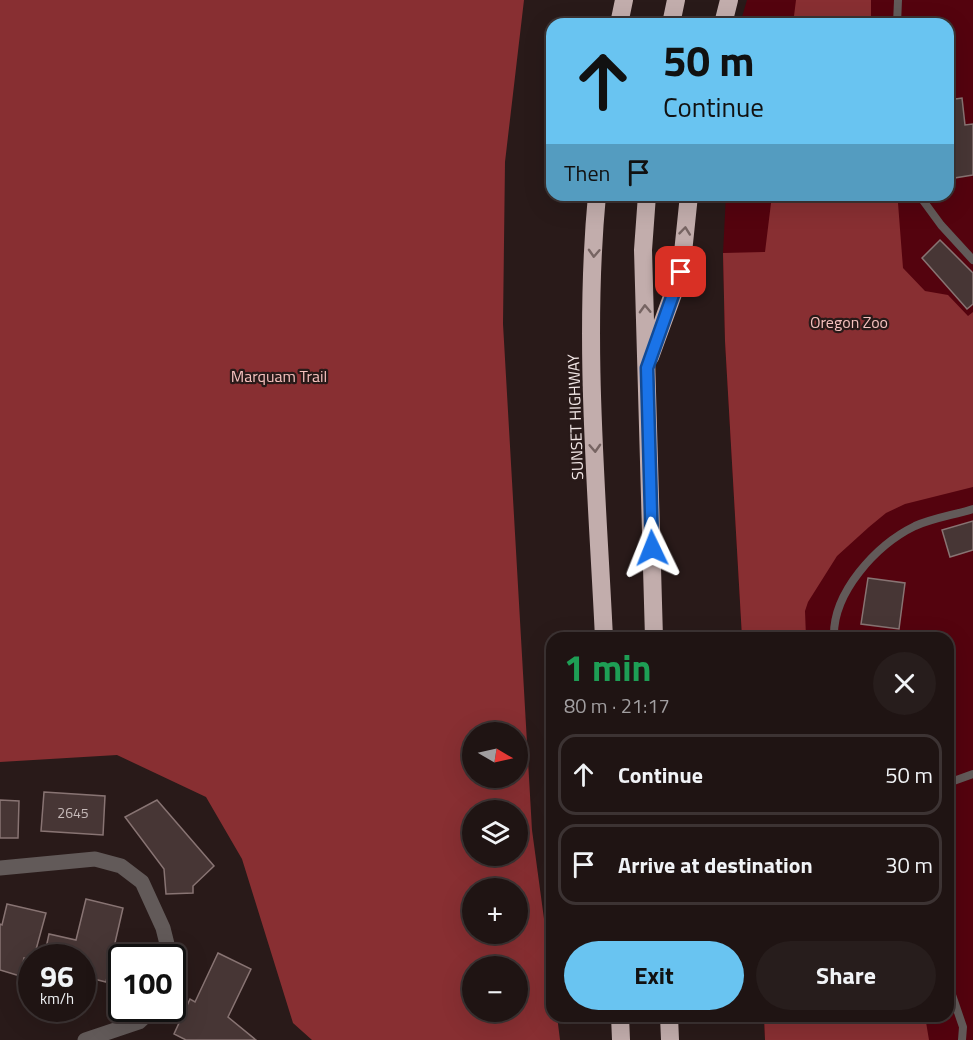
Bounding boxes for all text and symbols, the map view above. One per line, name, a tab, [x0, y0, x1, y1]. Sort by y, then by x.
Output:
text: 50 m	[663, 28, 755, 92]
icon: ahead	[564, 42, 642, 120]
text: Continue	[663, 86, 764, 127]
text: Then	[564, 156, 610, 190]
icon: arrive	[622, 156, 655, 189]
one-way arrow	[678, 226, 691, 236]
pin	[655, 246, 706, 297]
one-way arrow	[587, 249, 600, 258]
icon: arrive	[664, 255, 697, 288]
one-way arrow	[639, 305, 651, 314]
park label: Oregon Zoo	[810, 310, 888, 334]
street label: SUNSET HIGHWAY	[561, 353, 589, 480]
park label: Marquam Trail	[231, 364, 327, 388]
one-way arrow	[588, 444, 601, 453]
position arrow	[620, 516, 684, 580]
text: 1 min	[564, 640, 651, 695]
button: close	[873, 652, 936, 715]
text: 80 m · 21:17	[564, 690, 670, 721]
north arrow	[462, 722, 528, 788]
map controls	[462, 722, 528, 1022]
icon: ahead	[567, 758, 600, 791]
text: Continue	[618, 758, 703, 792]
text: 50 m	[885, 758, 933, 792]
button: layers	[462, 800, 528, 866]
house number: 2645	[57, 802, 89, 823]
icon: arrive	[567, 848, 600, 881]
text: Arrive at destination	[618, 848, 813, 882]
text: 30 m	[885, 848, 933, 882]
button: +	[462, 878, 528, 944]
button: Exit	[564, 941, 744, 1010]
button: Share	[756, 941, 936, 1010]
speed limit sign: 100	[108, 944, 186, 1022]
text: 96	[40, 953, 74, 999]
button: −	[462, 956, 528, 1022]
text: km/h	[40, 987, 74, 1010]

